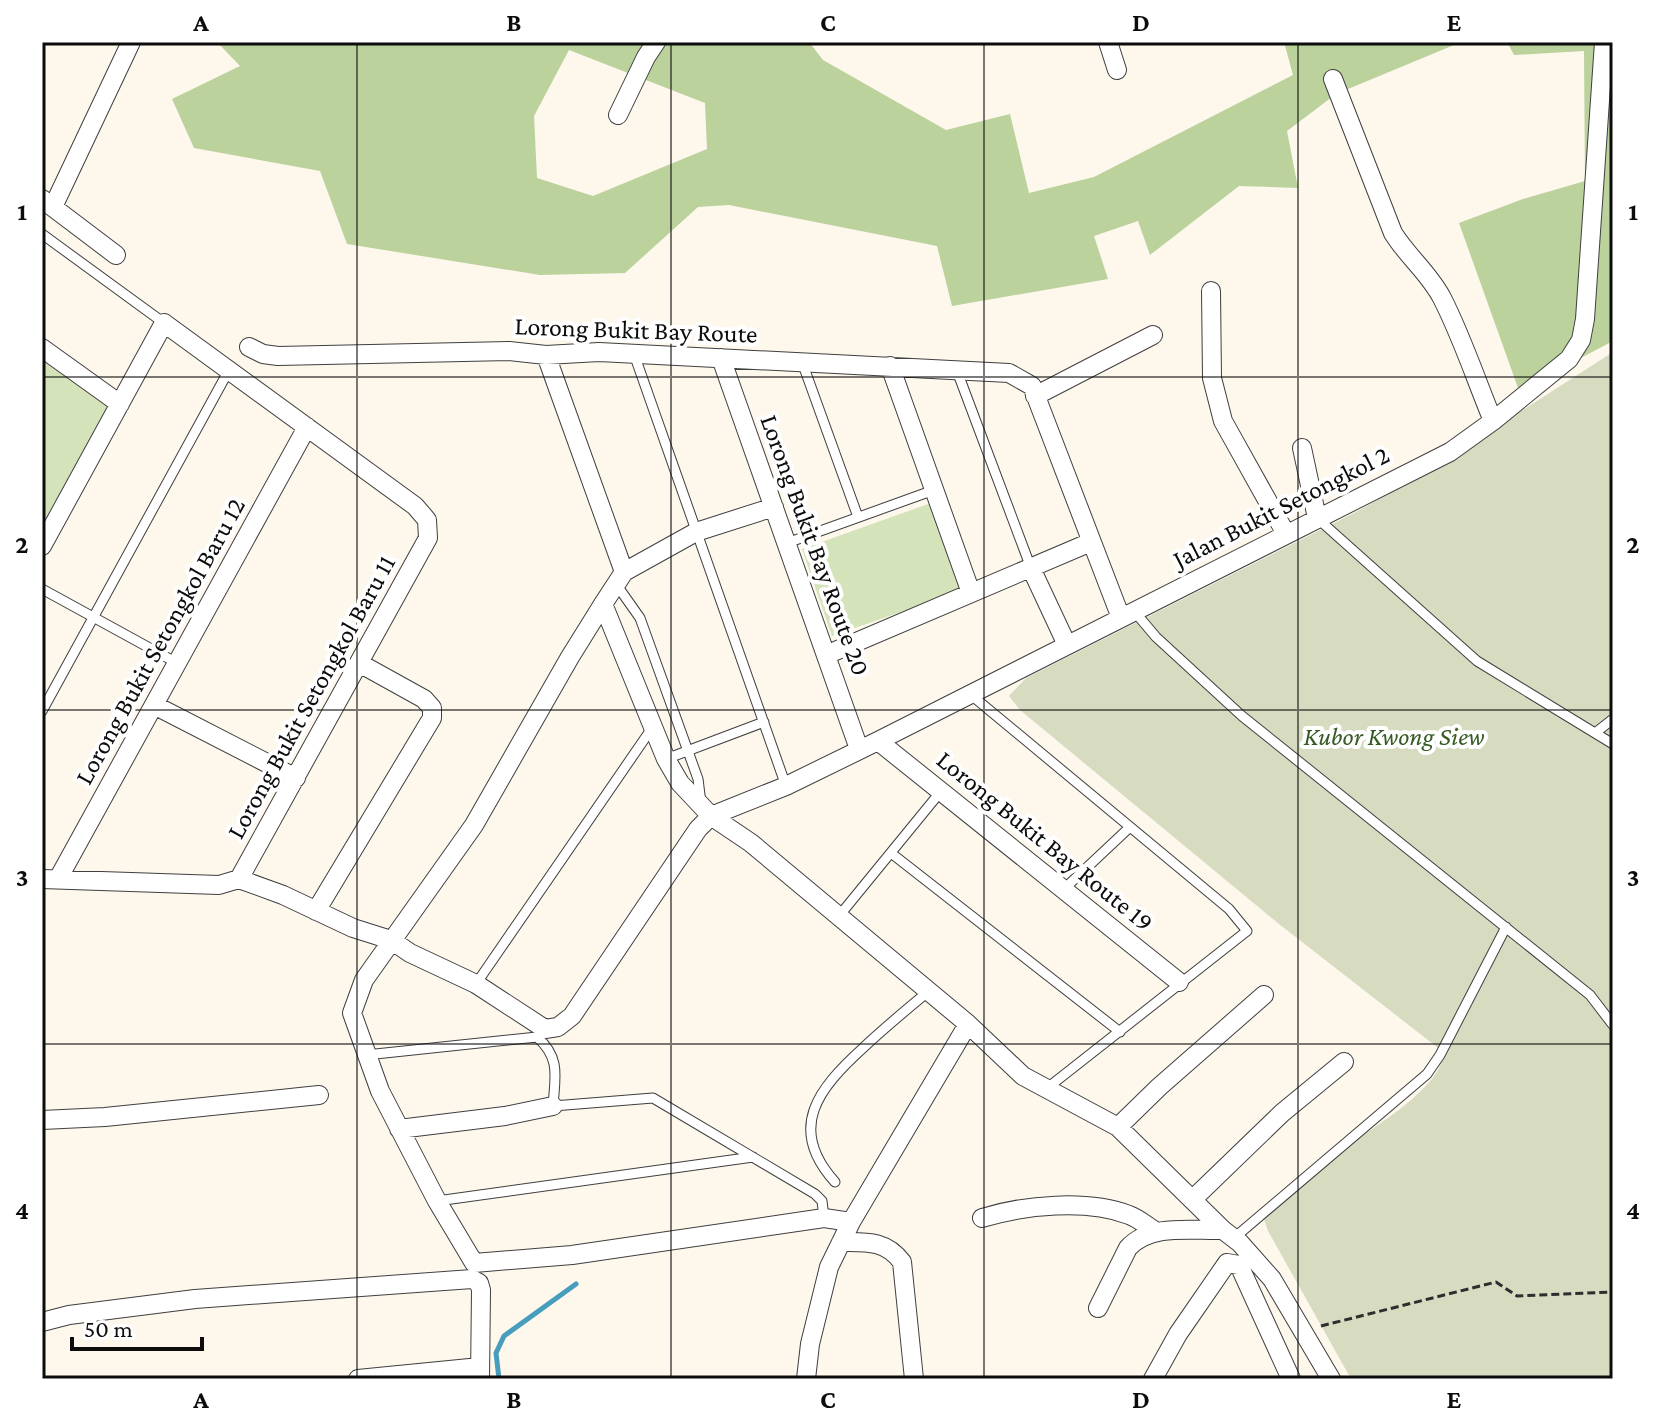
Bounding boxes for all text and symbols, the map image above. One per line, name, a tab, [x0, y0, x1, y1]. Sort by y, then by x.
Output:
text: A	[192, 8, 209, 37]
text: B	[506, 8, 522, 37]
text: C	[820, 8, 836, 37]
text: D	[1132, 8, 1150, 37]
text: E	[1447, 8, 1462, 37]
text: 1	[17, 197, 27, 226]
text: 1	[1628, 197, 1638, 226]
street label: Lorong Bukit Bay Route	[514, 311, 758, 349]
street label: Lorong Bukit Bay Route 20	[754, 411, 876, 679]
street label: Jalan Bukit Setongkol 2	[1166, 440, 1394, 575]
street label: Lorong Bukit Setongkol Baru 12	[69, 493, 251, 789]
text: 2	[15, 530, 29, 559]
text: 2	[1626, 530, 1640, 559]
street label: Lorong Bukit Setongkol Baru 11	[221, 550, 401, 844]
park label: Kubor Kwong Siew	[1303, 722, 1485, 751]
street label: Lorong Bukit Bay Route 19	[931, 745, 1159, 937]
text: 3	[16, 863, 28, 892]
text: 3	[1627, 863, 1639, 892]
text: 4	[15, 1196, 29, 1225]
text: 4	[1626, 1196, 1640, 1225]
scale bar	[72, 1301, 202, 1351]
text: 50 m	[84, 1315, 133, 1342]
text: A	[192, 1385, 209, 1414]
text: B	[506, 1385, 522, 1414]
text: C	[820, 1385, 836, 1414]
text: D	[1132, 1385, 1150, 1414]
text: E	[1447, 1385, 1462, 1414]

